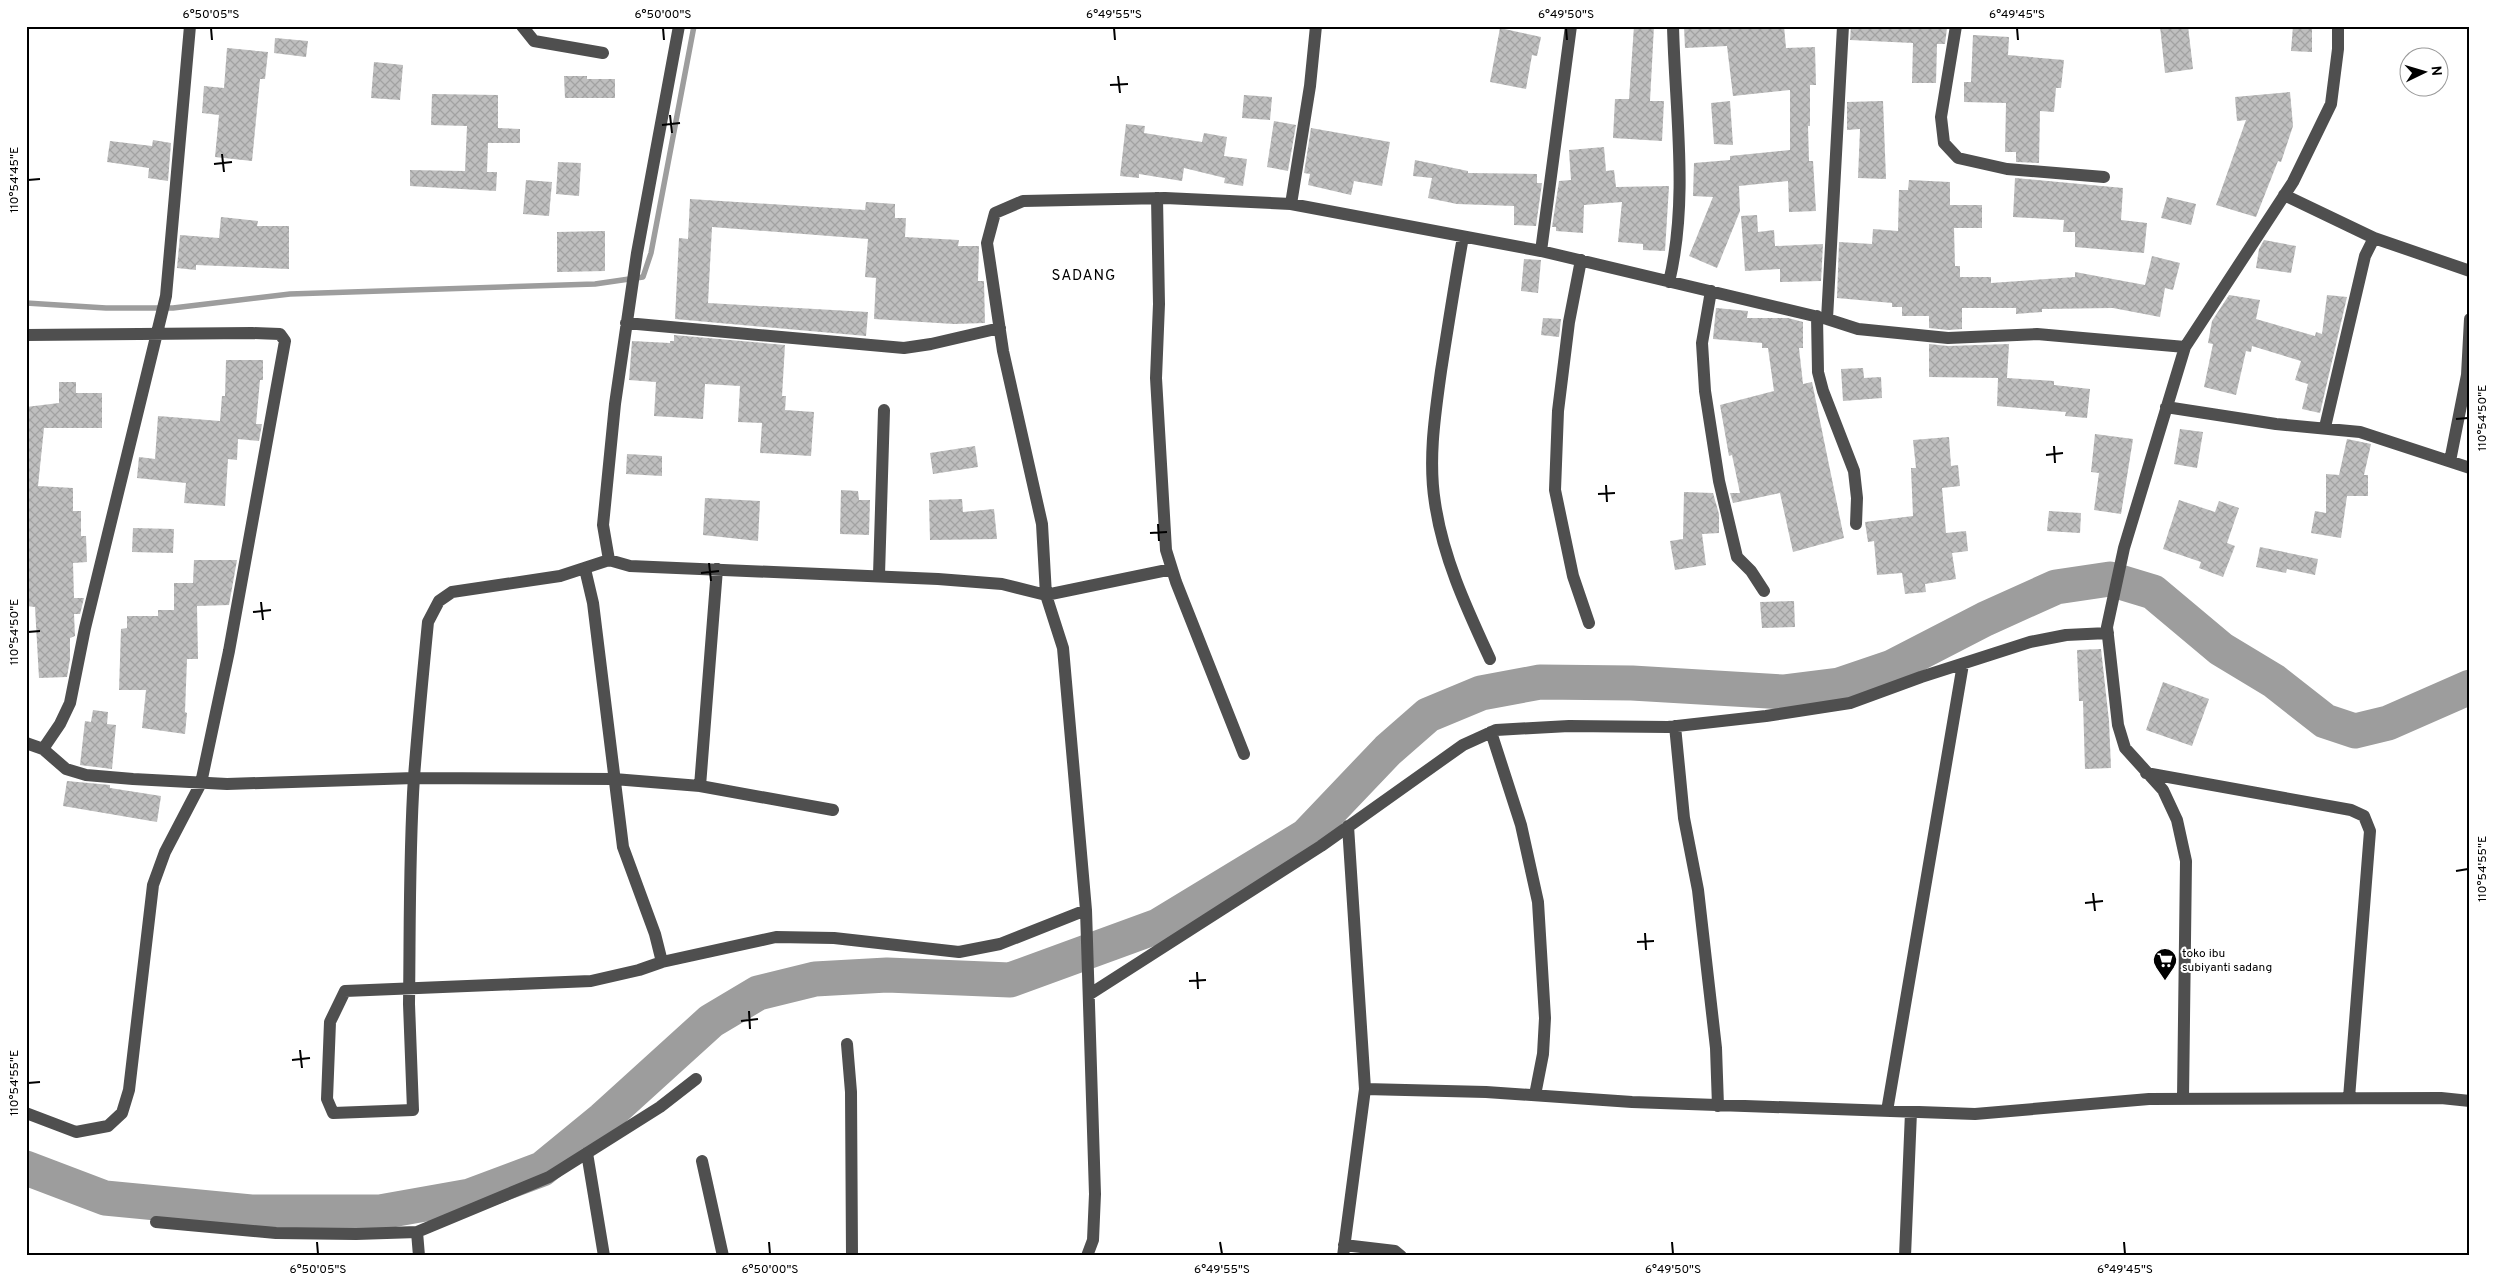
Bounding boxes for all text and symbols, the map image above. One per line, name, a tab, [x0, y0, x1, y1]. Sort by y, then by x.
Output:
text: 6°50'05"S	[183, 7, 239, 23]
text: 6°50'00"S	[634, 7, 692, 23]
text: 6°49'55"S	[1086, 7, 1142, 23]
text: 6°49'50"S	[1538, 7, 1594, 23]
text: 6°49'45"S	[1989, 7, 2045, 23]
north arrow	[2398, 48, 2448, 98]
text: N	[2427, 65, 2444, 77]
text: 110°54'45"E	[7, 147, 23, 213]
district label: SADANG	[1052, 267, 1116, 286]
text: 110°54'50"E	[2475, 385, 2491, 451]
text: 110°54'50"E	[7, 599, 23, 665]
text: 110°54'55"E	[2475, 836, 2491, 902]
place label: toko ibu subiyanti sadang	[2182, 946, 2272, 976]
supermarket icon: toko ibu subiyanti sadang	[2152, 947, 2178, 981]
text: 110°54'55"E	[7, 1050, 23, 1116]
text: 6°50'05"S	[290, 1262, 346, 1278]
text: 6°50'00"S	[741, 1262, 799, 1278]
text: 6°49'55"S	[1194, 1262, 1250, 1278]
text: 6°49'50"S	[1645, 1262, 1701, 1278]
text: 6°49'45"S	[2097, 1262, 2153, 1278]

